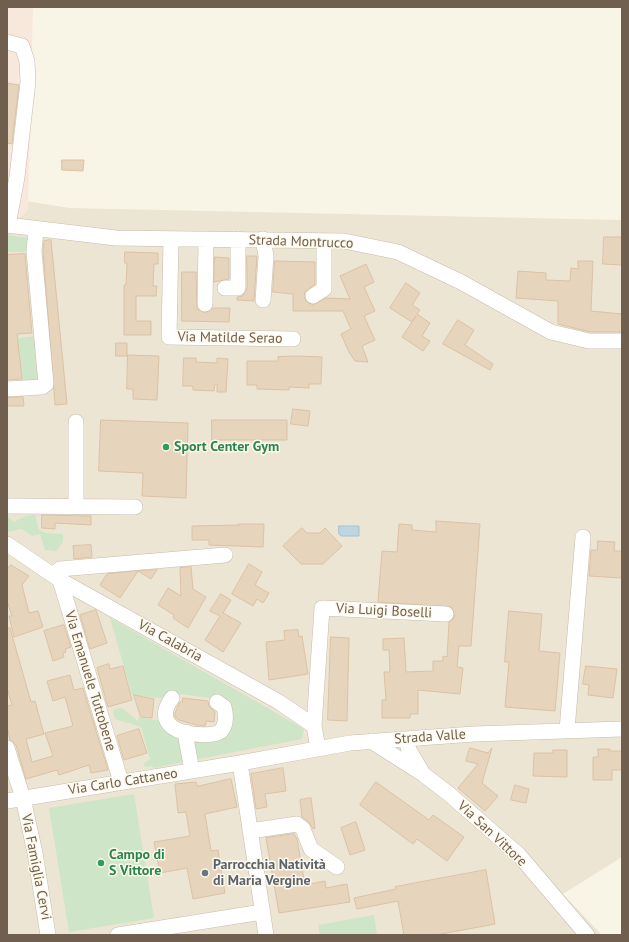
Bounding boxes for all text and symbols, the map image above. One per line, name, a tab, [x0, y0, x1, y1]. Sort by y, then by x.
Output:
street label: Strada Montrucco	[248, 232, 354, 252]
street label: Via Matilde Serao	[177, 329, 283, 347]
place label: Sport Center Gym	[174, 439, 279, 455]
marker: Sport Center Gym	[161, 442, 171, 452]
street label: Via Luigi Boselli	[335, 600, 433, 622]
street label: Via Emanuele Tuttobene	[61, 609, 119, 753]
street label: Via Calabria	[135, 616, 205, 666]
street label: Strada Valle	[394, 726, 466, 748]
street label: Via Carlo Cattaneo	[67, 765, 179, 799]
street label: Via San Vittore	[454, 798, 530, 870]
street label: Via Famiglia Cervi	[17, 813, 55, 921]
place label: Campo di S Vittore	[109, 847, 165, 880]
place label: Parrocchia Natività di Maria Vergine	[213, 857, 326, 890]
marker: Campo di S Vittore	[96, 858, 106, 868]
marker: Parrocchia Natività di Maria Vergine	[200, 868, 210, 878]

